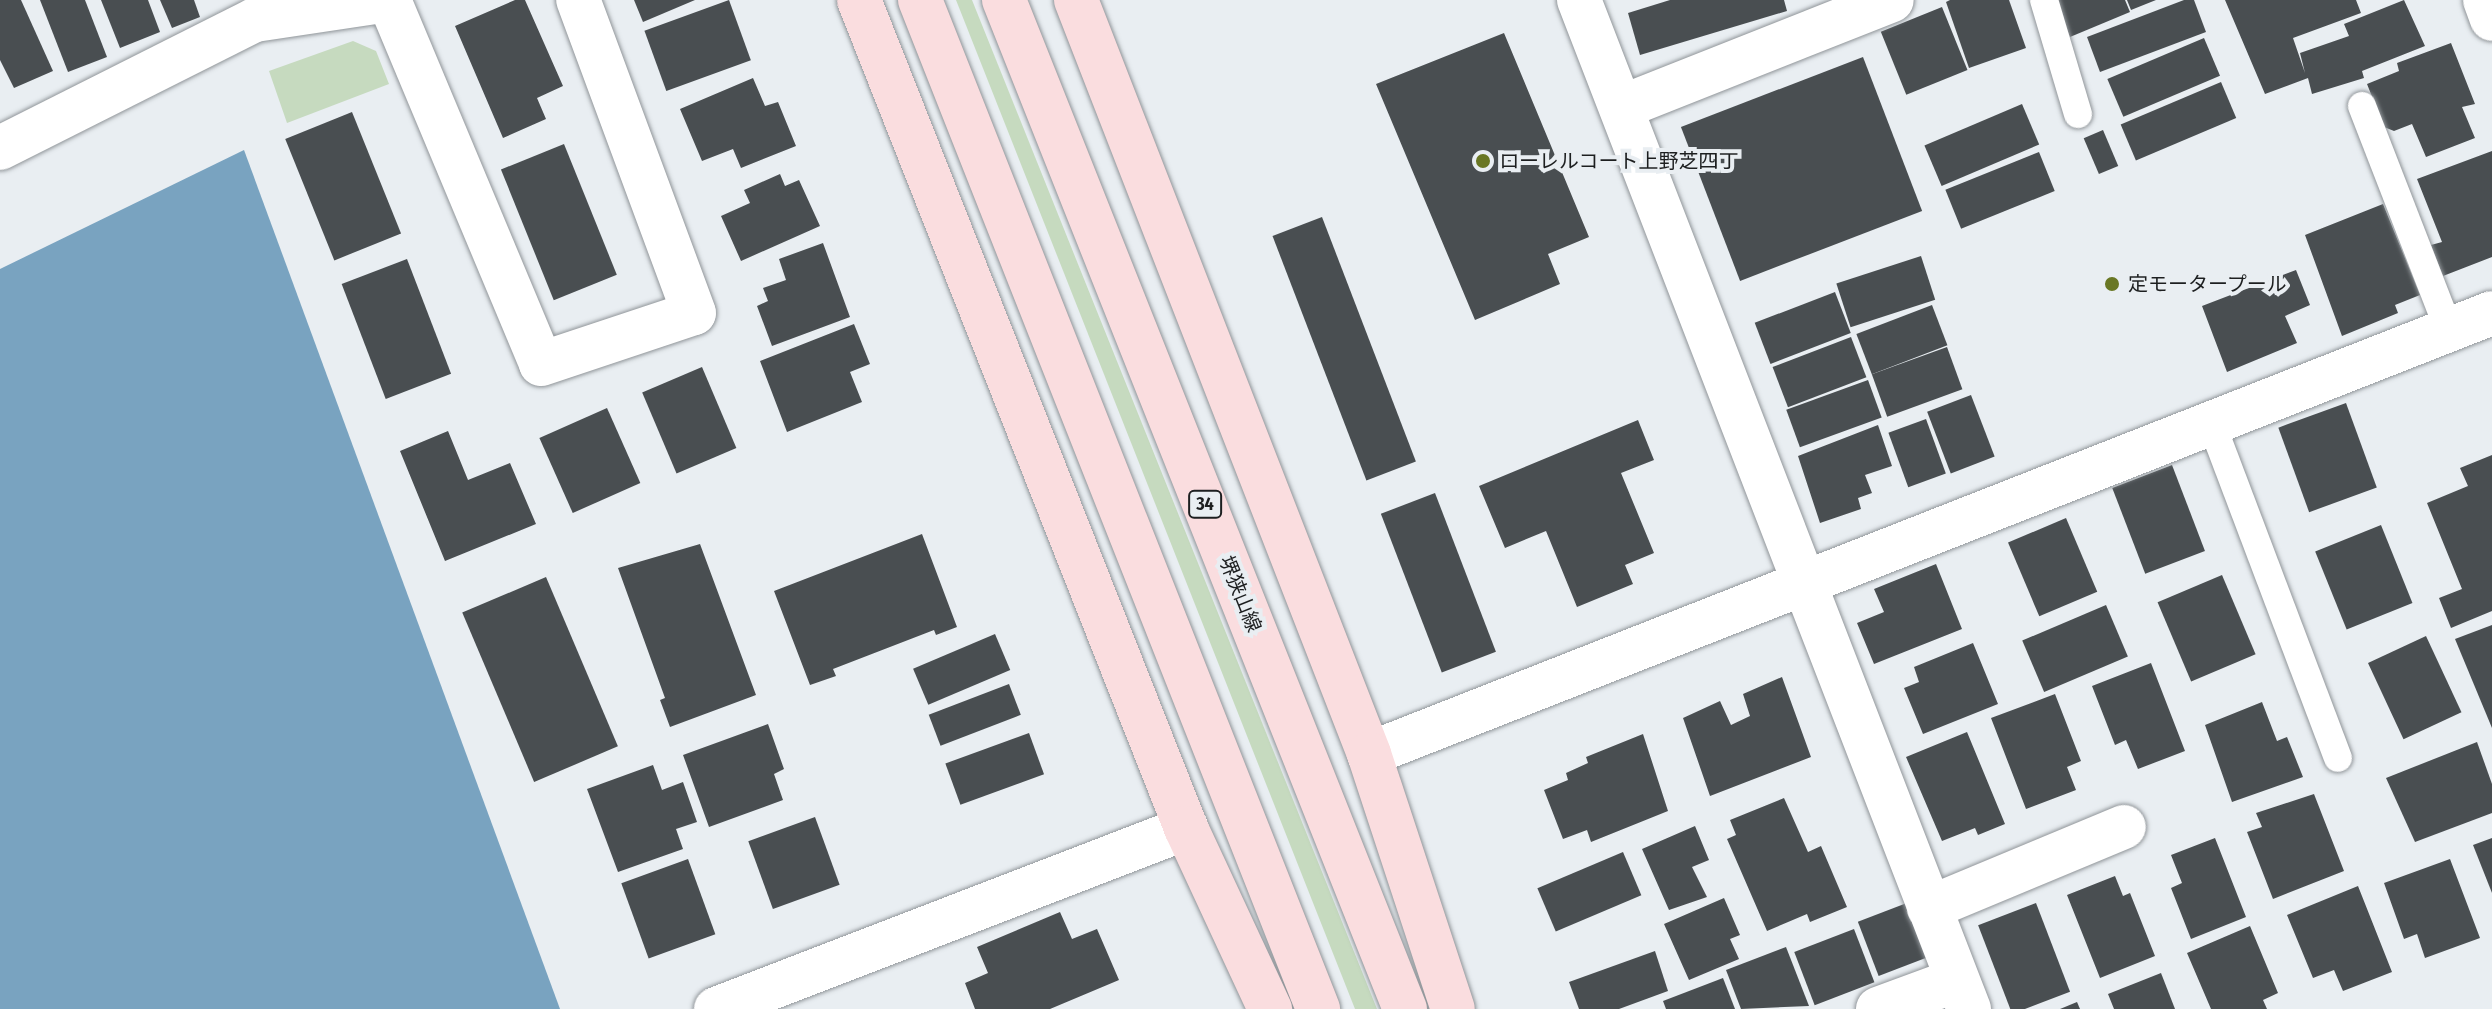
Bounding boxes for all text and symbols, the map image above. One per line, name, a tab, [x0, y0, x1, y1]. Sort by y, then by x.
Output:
place label: ローレルコート上野芝四丁	[1499, 149, 1739, 173]
marker: ローレルコート上野芝四丁	[1474, 152, 1492, 170]
place label: 定モータープール	[2128, 272, 2288, 296]
marker: 定モータープール	[2103, 275, 2121, 293]
road number: 34	[1187, 490, 1223, 518]
street label: 堺狭山線	[1214, 552, 1266, 636]

